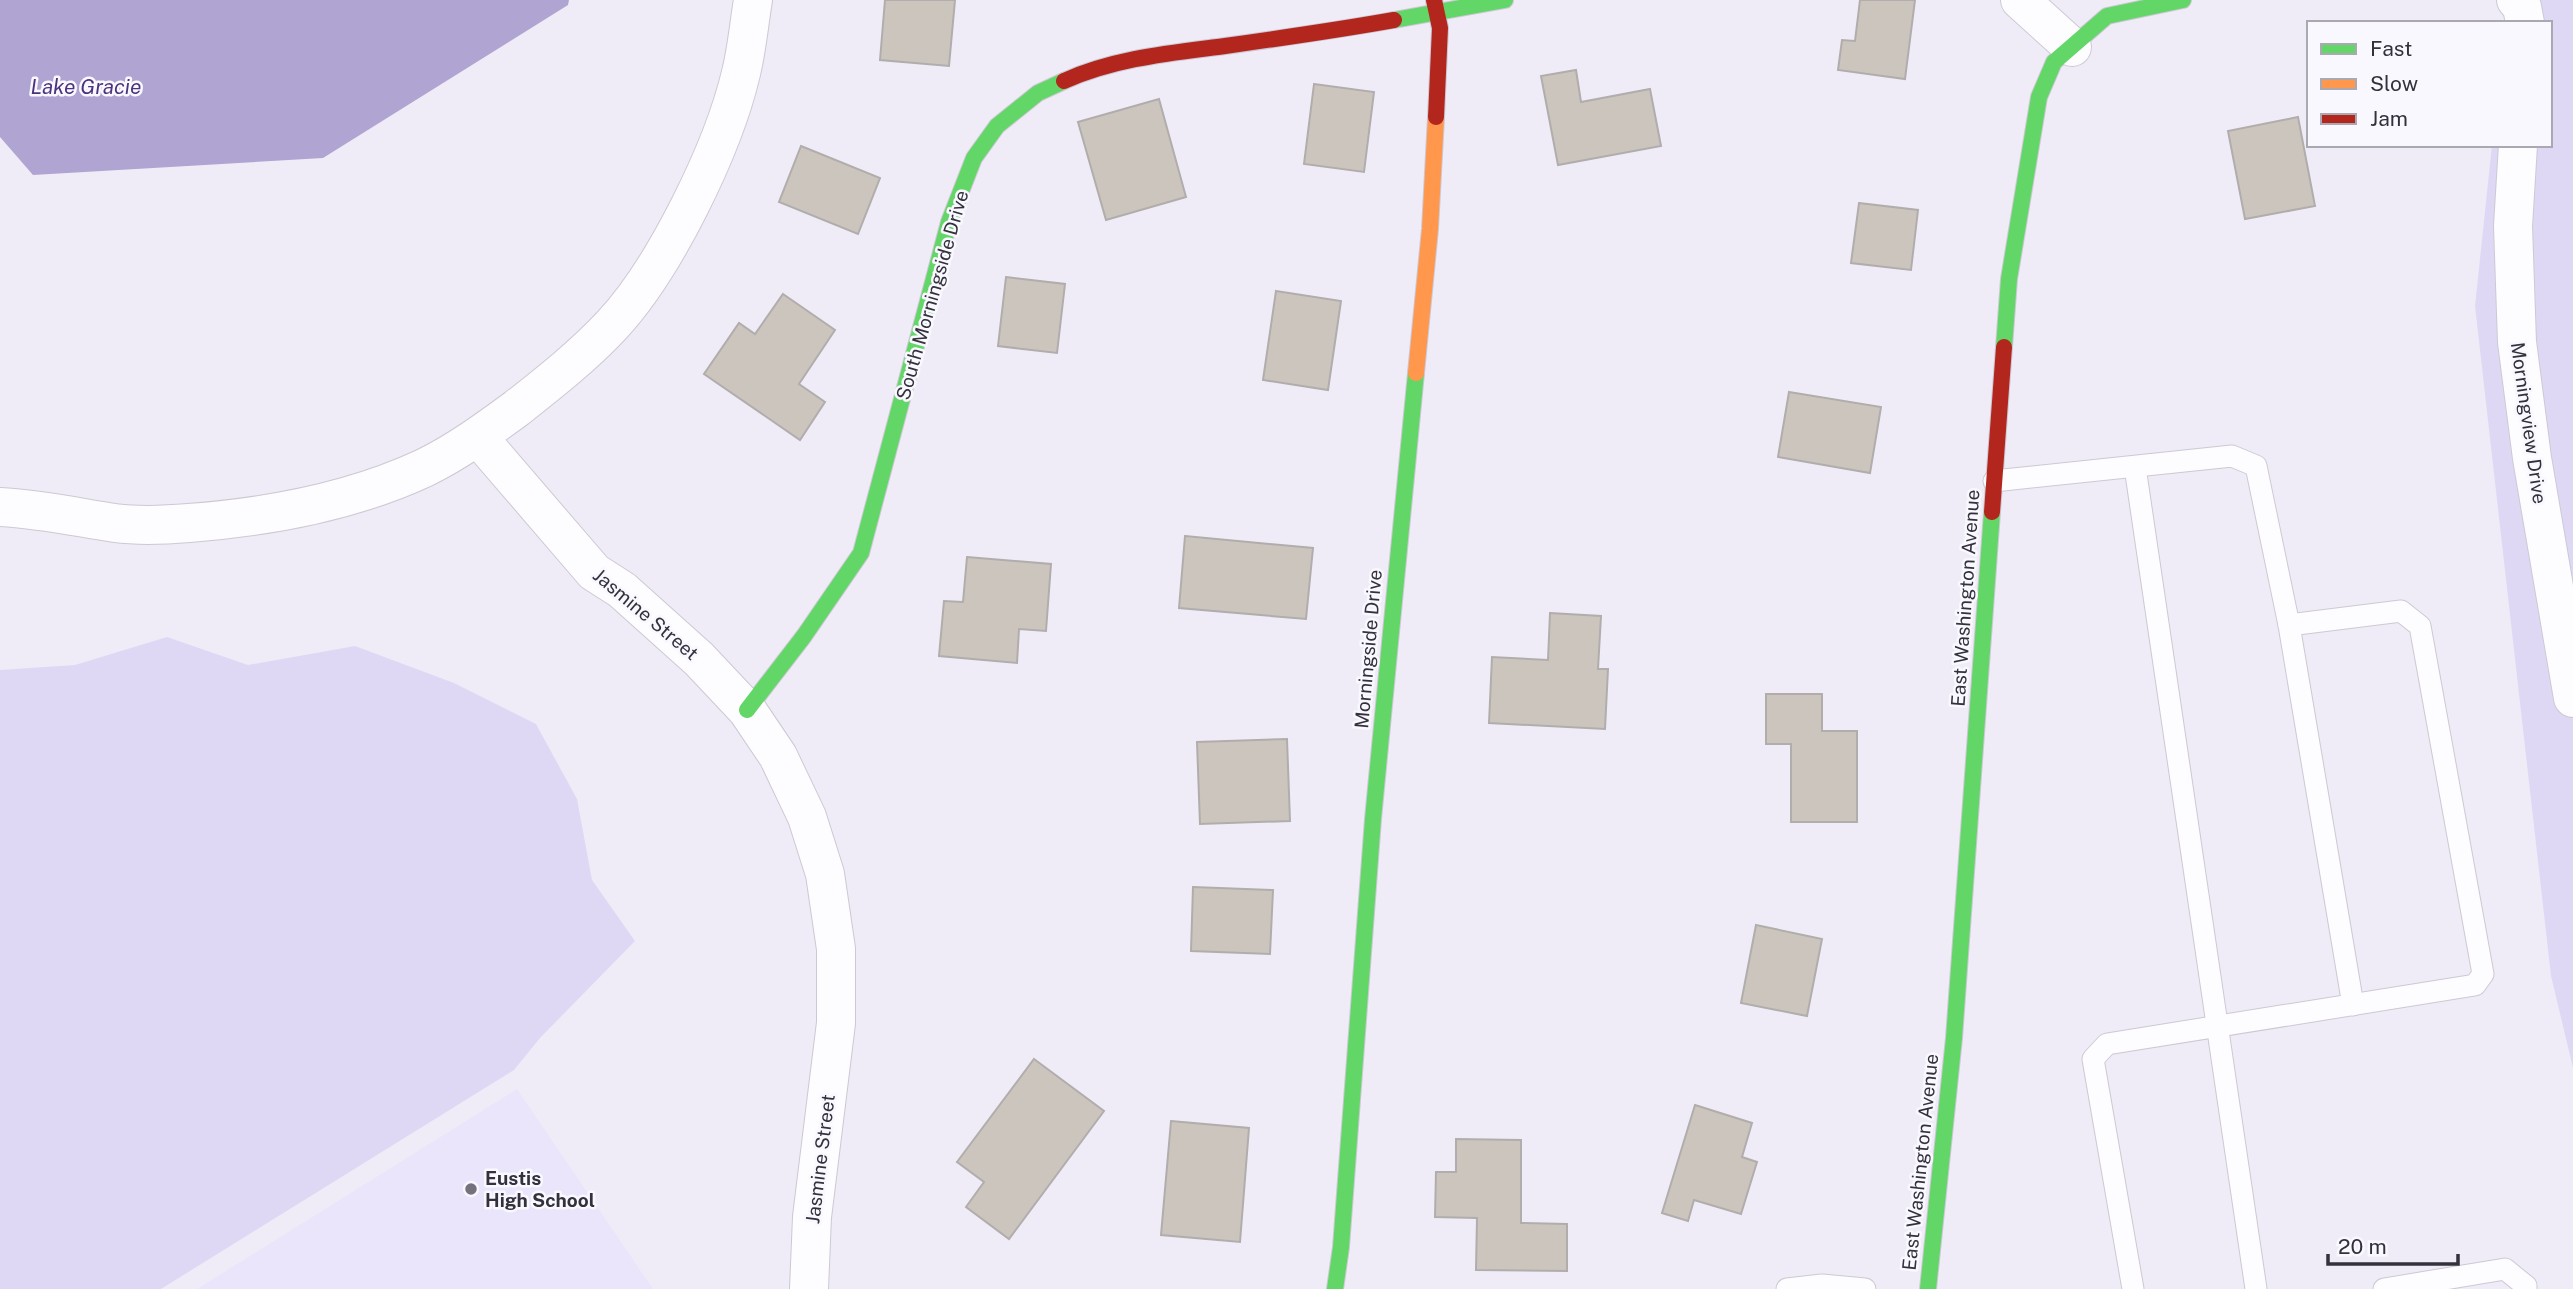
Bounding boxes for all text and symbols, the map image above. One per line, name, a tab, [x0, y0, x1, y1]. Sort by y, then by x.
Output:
legend	[2307, 21, 2552, 147]
text: Fast	[2370, 36, 2412, 61]
text: Slow	[2370, 71, 2418, 96]
water label: Lake Gracie	[31, 74, 141, 99]
text: Jam	[2370, 106, 2408, 131]
street label: South Morningside Drive	[892, 188, 972, 402]
street label: Morningview Drive	[2507, 341, 2551, 505]
street label: East Washington Avenue	[1946, 489, 1984, 707]
street label: Jasmine Street	[589, 564, 703, 664]
street label: Morningside Drive	[1350, 569, 1386, 729]
street label: East Washington Avenue	[1898, 1053, 1942, 1271]
street label: Jasmine Street	[801, 1093, 839, 1225]
place label: Eustis High School	[485, 1167, 595, 1211]
marker: Eustis High School	[463, 1181, 479, 1197]
scale bar	[2328, 1222, 2458, 1266]
text: 20 m	[2338, 1234, 2387, 1259]

